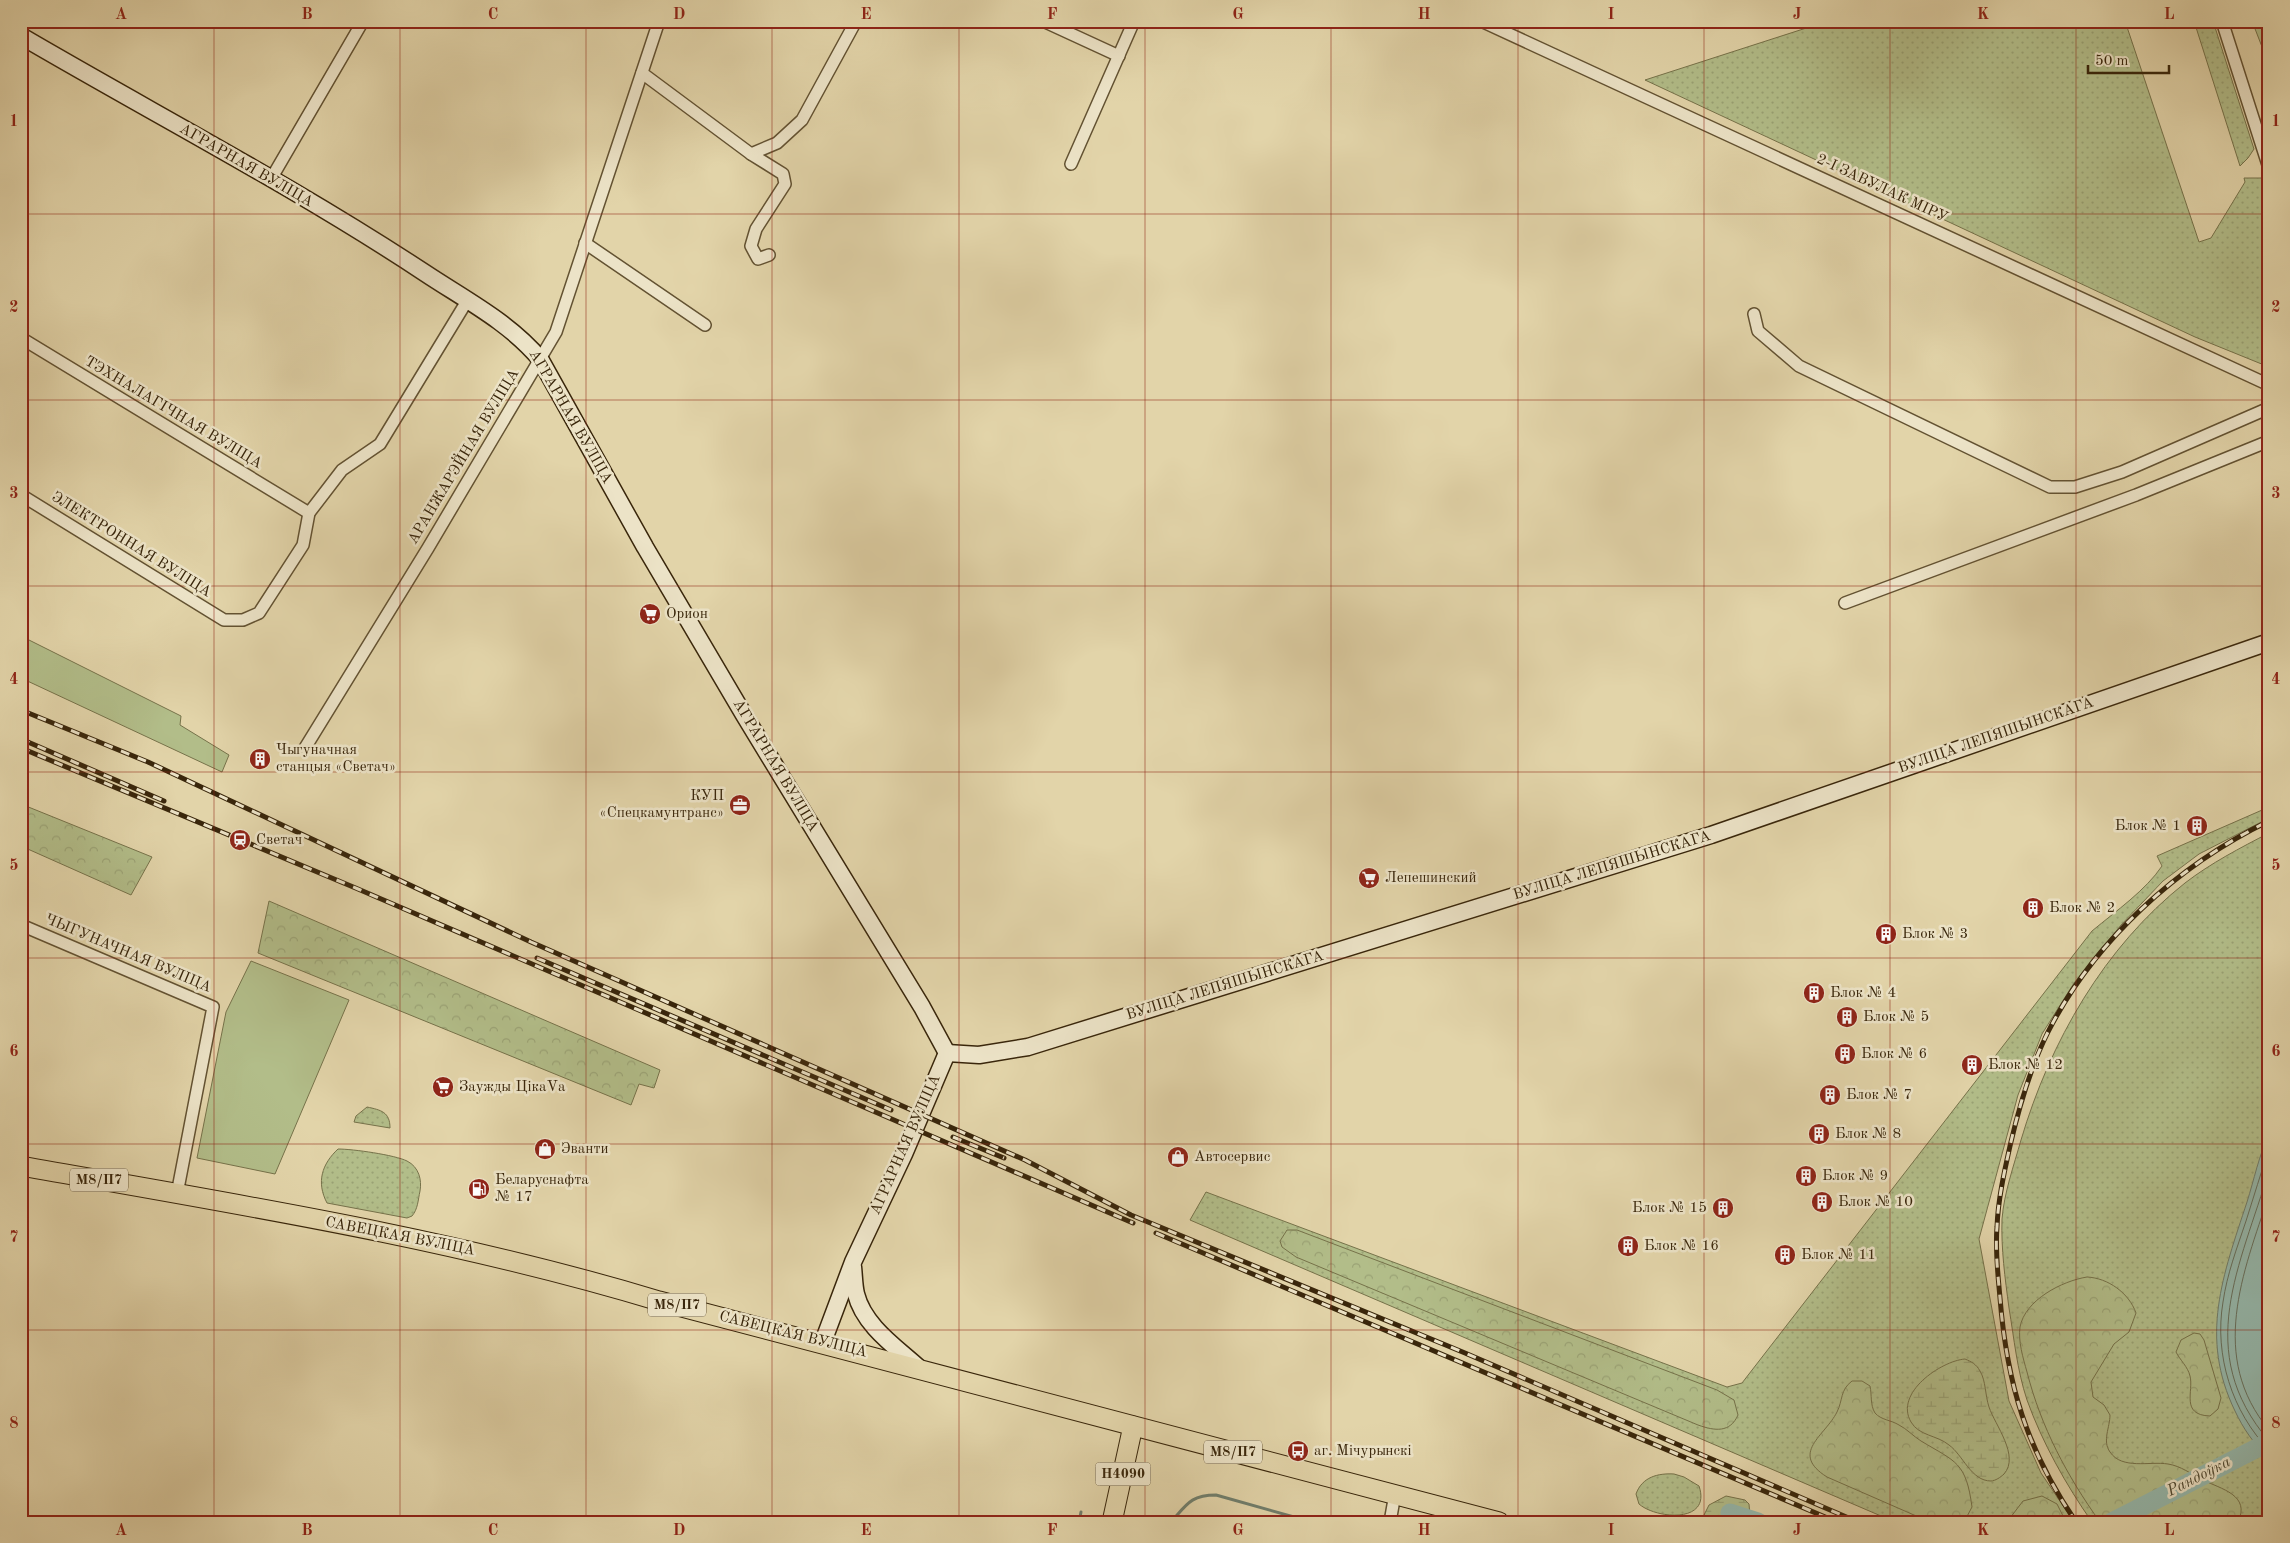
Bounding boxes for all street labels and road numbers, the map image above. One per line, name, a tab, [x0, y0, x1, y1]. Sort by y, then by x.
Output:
street label: АГРАРНАЯ ВУЛІЦА	[176, 122, 316, 211]
street label: 2-І ЗАВУЛАК МІРУ	[1814, 152, 1950, 226]
street label: АГРАРНАЯ ВУЛІЦА	[526, 347, 615, 487]
street label: ТЭХНАЛАГІЧНАЯ ВУЛІЦА	[82, 354, 265, 472]
street label: АРАНЖАРЭЙНАЯ ВУЛІЦА	[402, 364, 523, 547]
street label: ЭЛЕКТРОННАЯ ВУЛІЦА	[49, 490, 214, 601]
street label: ВУЛІЦА ЛЕПЯШЫНСКАГА	[1896, 695, 2096, 777]
street label: АГРАРНАЯ ВУЛІЦА	[729, 697, 821, 835]
street label: ВУЛІЦА ЛЕПЯШЫНСКАГА	[1511, 829, 1713, 903]
street label: ЧЫГУНАЧНАЯ ВУЛІЦА	[43, 912, 214, 996]
street label: ВУЛІЦА ЛЕПЯШЫНСКАГА	[1124, 949, 1326, 1023]
street label: АГРАРНАЯ ВУЛІЦА	[868, 1072, 944, 1217]
road number: М8/П7	[70, 1168, 128, 1192]
street label: САВЕЦКАЯ ВУЛІЦА	[324, 1215, 477, 1259]
road number: М8/П7	[648, 1294, 706, 1316]
street label: САВЕЦКАЯ ВУЛІЦА	[717, 1309, 869, 1361]
road number: М8/П7	[1204, 1440, 1262, 1464]
road number: Н4090	[1096, 1462, 1150, 1486]

